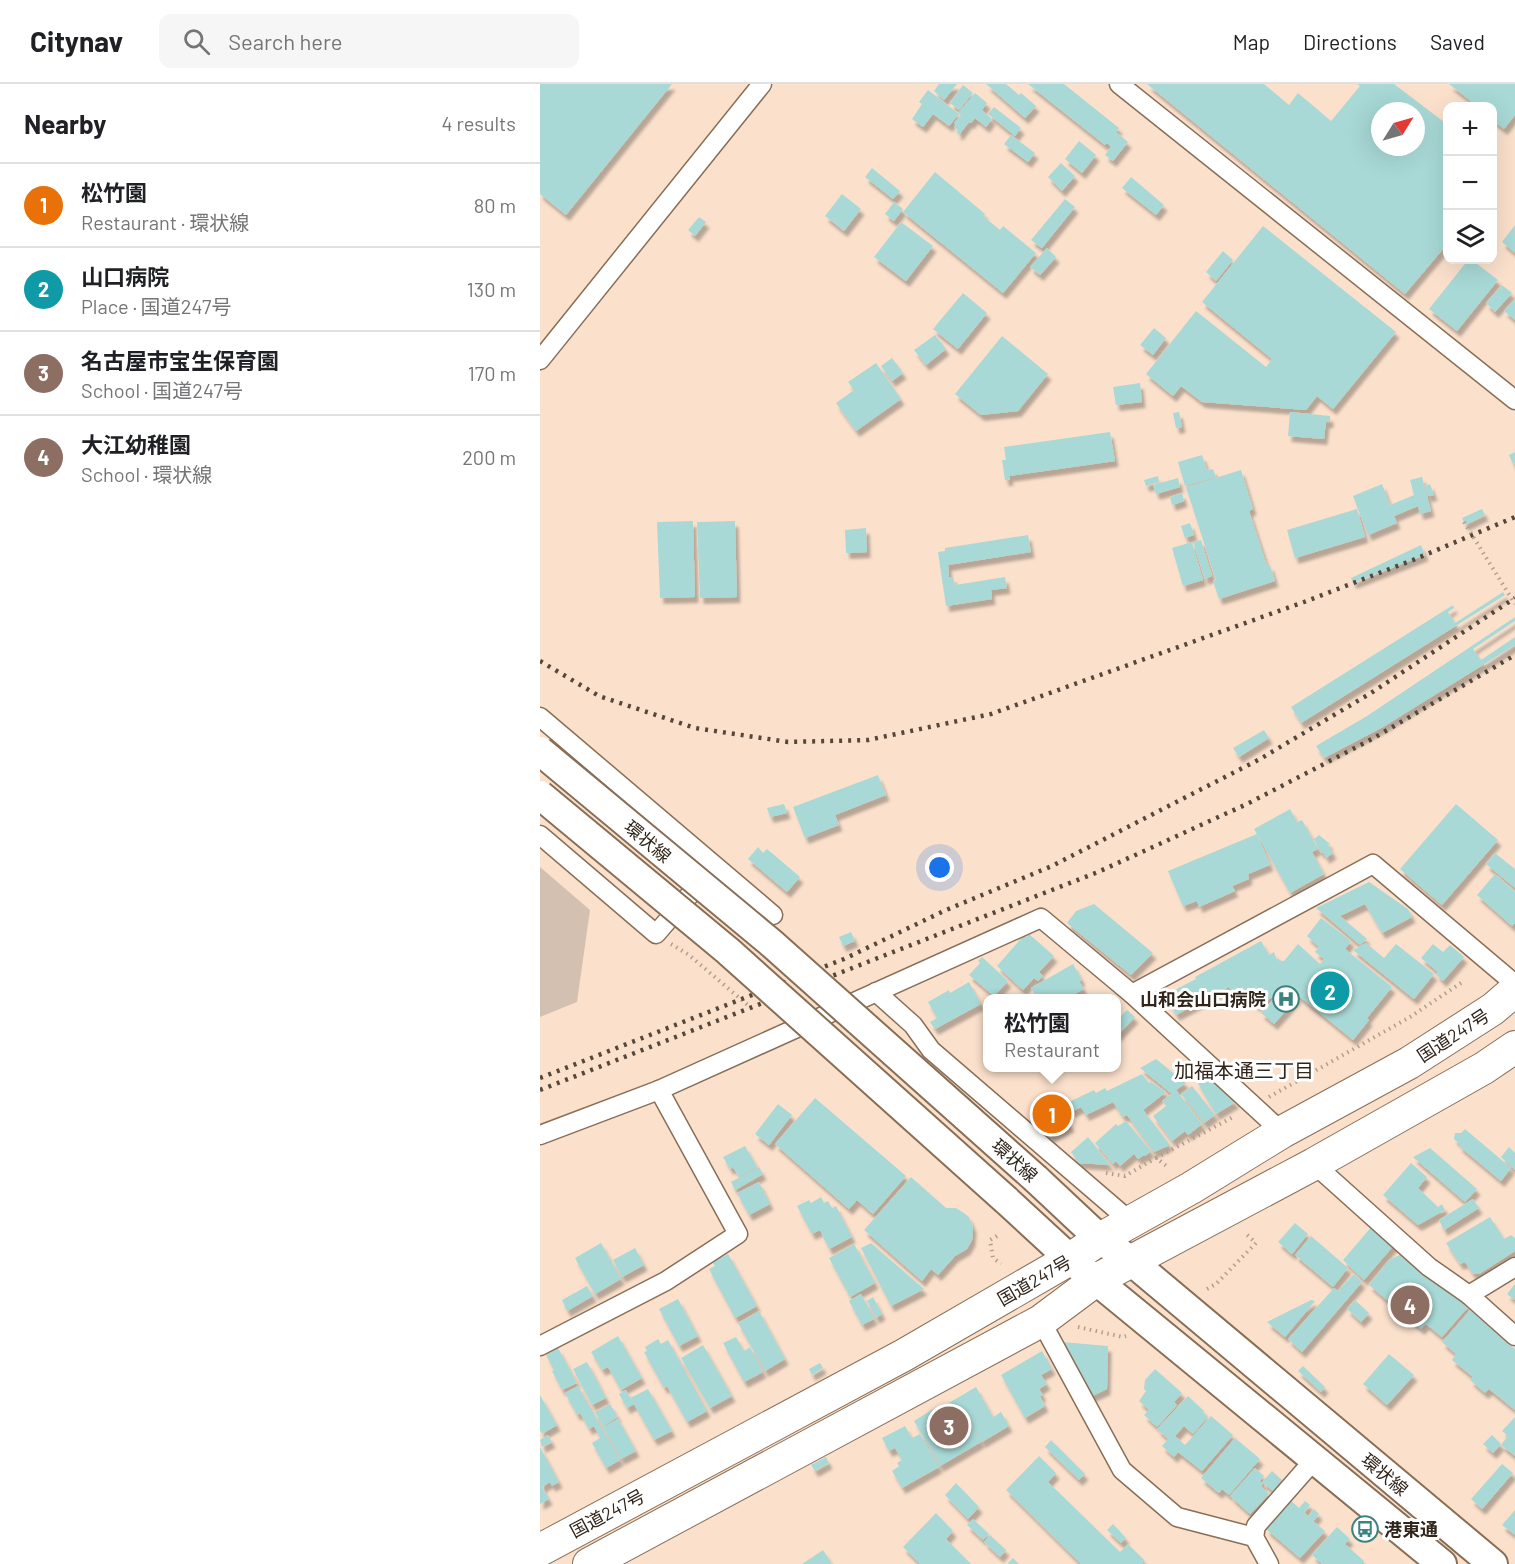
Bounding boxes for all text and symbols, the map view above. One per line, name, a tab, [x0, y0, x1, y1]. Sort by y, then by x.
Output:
search box	[159, 14, 579, 68]
text: Citynav	[30, 24, 123, 58]
icon: search	[180, 25, 213, 58]
text: Search here	[228, 28, 343, 54]
text: Map	[1233, 29, 1270, 54]
text: Directions	[1303, 29, 1397, 54]
text: Saved	[1430, 29, 1485, 54]
north arrow	[1371, 102, 1425, 156]
map controls	[1443, 102, 1497, 264]
button: +	[1443, 102, 1497, 156]
text: Nearby	[24, 108, 106, 139]
text: 4 results	[441, 111, 516, 135]
button: −	[1443, 156, 1497, 210]
text: 松竹園	[81, 179, 147, 205]
text: 1	[40, 193, 47, 217]
text: 80 m	[474, 193, 516, 217]
text: Restaurant · 環状線	[81, 210, 249, 234]
button: layers	[1443, 210, 1497, 264]
text: 山口病院	[81, 263, 169, 289]
text: 2	[38, 277, 49, 301]
text: 130 m	[467, 277, 516, 301]
text: Place · 国道247号	[81, 294, 231, 318]
text: 名古屋市宝生保育園	[81, 347, 279, 373]
text: 3	[38, 361, 49, 385]
text: 170 m	[468, 361, 516, 385]
text: School · 国道247号	[81, 378, 243, 402]
text: 大江幼稚園	[81, 431, 191, 457]
text: 4	[37, 445, 50, 469]
text: 200 m	[462, 445, 516, 469]
text: School · 環状線	[81, 462, 212, 486]
street label: 環状線	[620, 815, 676, 867]
your location	[925, 853, 954, 882]
pin: 2	[1310, 968, 1350, 1014]
hospital icon: 山和会山口病院	[1271, 984, 1301, 1014]
place label: 山和会山口病院	[1140, 988, 1266, 1010]
popup	[983, 994, 1121, 1072]
street label: 国道247号	[1413, 1004, 1493, 1066]
text: 松竹園	[1004, 1009, 1070, 1035]
text: Restaurant	[1004, 1037, 1100, 1061]
district label: 加福本通三丁目	[1174, 1058, 1314, 1082]
pin: 1	[1032, 1092, 1072, 1136]
street label: 環状線	[988, 1134, 1042, 1186]
street label: 国道247号	[993, 1250, 1075, 1310]
pin: 4	[1390, 1282, 1430, 1328]
pin: 3	[930, 1404, 968, 1448]
street label: 環状線	[1357, 1448, 1413, 1500]
street label: 国道247号	[566, 1484, 648, 1542]
bus stop icon: 港東通	[1350, 1514, 1380, 1544]
place label: 港東通	[1384, 1518, 1438, 1540]

